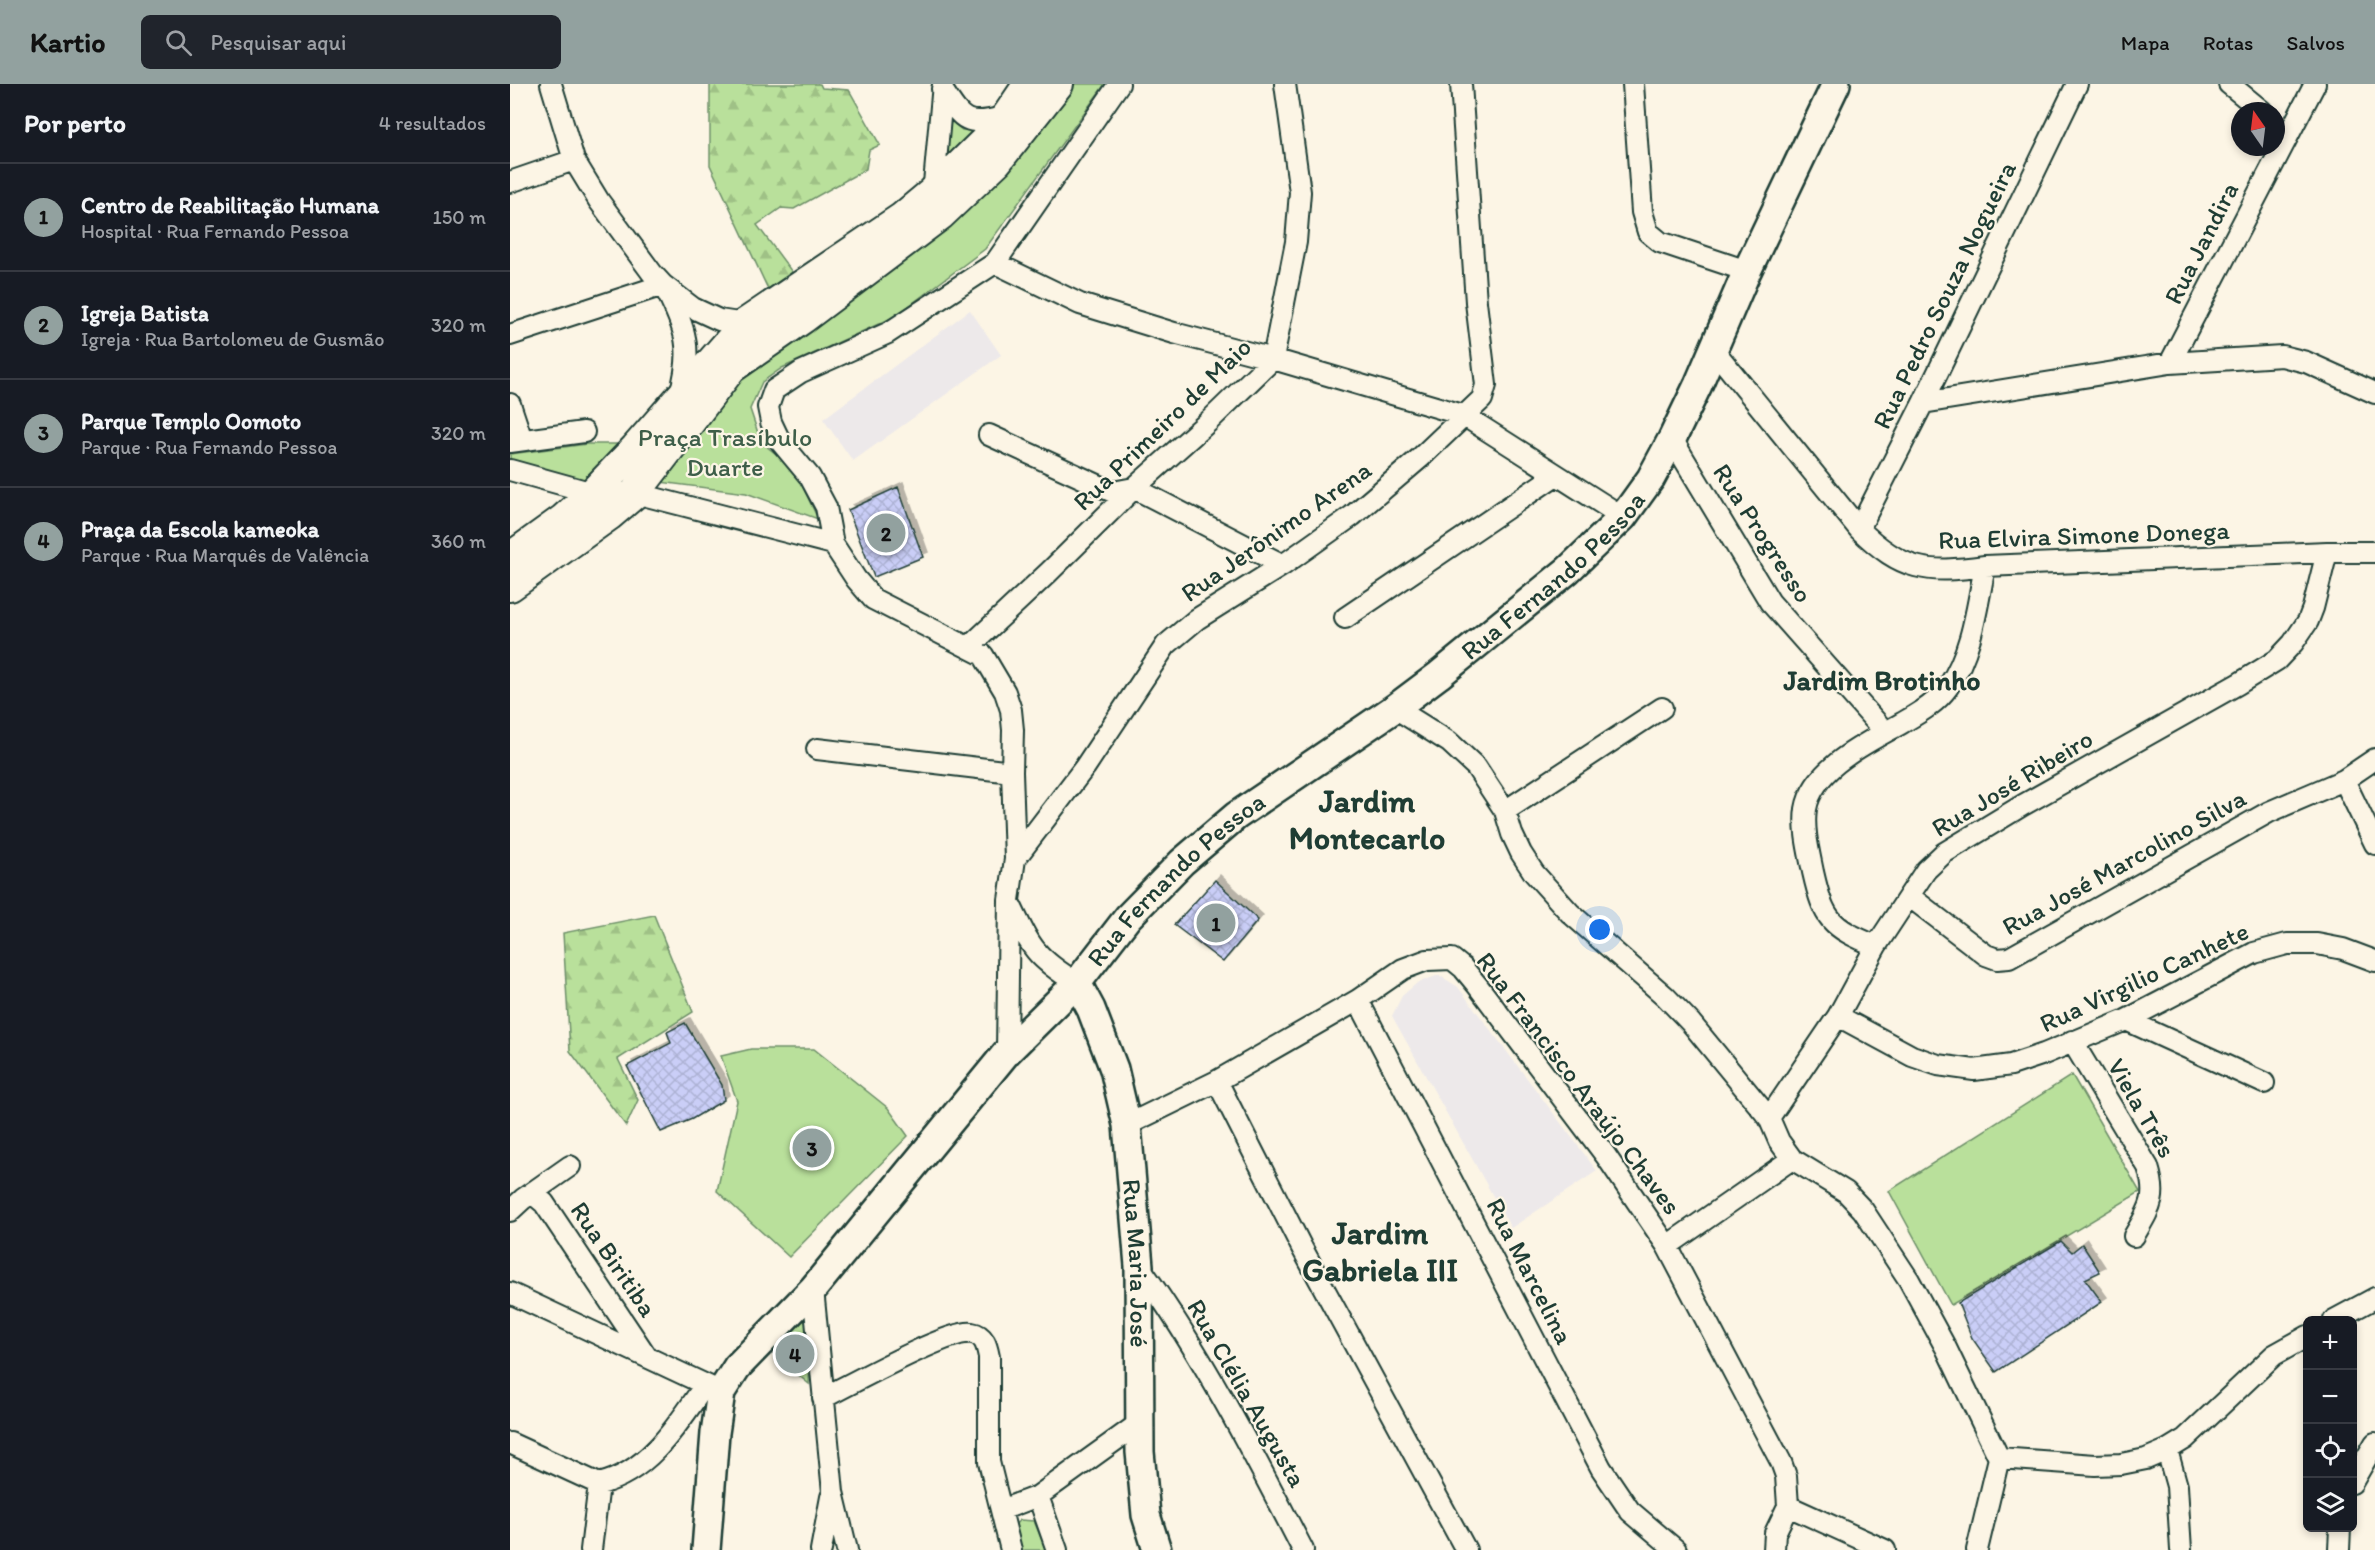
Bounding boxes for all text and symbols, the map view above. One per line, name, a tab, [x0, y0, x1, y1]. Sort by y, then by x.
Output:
search box	[141, 15, 561, 69]
text: Kartio	[30, 25, 105, 59]
icon: search	[162, 26, 195, 59]
text: Pesquisar aqui	[210, 29, 346, 56]
text: Mapa	[2121, 30, 2170, 55]
text: Rotas	[2203, 30, 2253, 55]
text: Salvos	[2286, 30, 2345, 55]
north arrow	[2231, 102, 2285, 156]
text: Por perto	[24, 107, 126, 139]
text: 4 resultados	[379, 111, 486, 135]
street label: Rua Pedro Souza Nogueira	[1865, 155, 2023, 434]
street label: Rua Jandira	[2157, 176, 2245, 309]
text: Centro de Reabilitação Humana	[81, 192, 379, 219]
text: 1	[39, 205, 48, 229]
text: 150 m	[433, 205, 486, 229]
text: Hospital · Rua Fernando Pessoa	[81, 219, 349, 243]
text: Igreja Batista	[81, 300, 209, 327]
text: 2	[38, 313, 49, 337]
text: 320 m	[431, 313, 486, 337]
text: Igreja · Rua Bartolomeu de Gusmão	[81, 327, 384, 351]
street label: Rua Primeiro de Maio	[1066, 331, 1258, 517]
text: Parque Templo Oomoto	[81, 408, 301, 435]
text: 3	[38, 421, 49, 445]
text: 320 m	[431, 421, 486, 445]
park label: Praça Trasíbulo Duarte	[638, 421, 812, 483]
text: Parque · Rua Fernando Pessoa	[81, 435, 337, 459]
street label: Rua Jerônimo Arena	[1175, 453, 1378, 609]
street label: Rua Progresso	[1706, 457, 1820, 609]
street label: Rua Fernando Pessoa	[1454, 485, 1652, 667]
pin: 2	[866, 510, 905, 556]
street label: Rua Elvira Simone Donega	[1938, 514, 2231, 556]
text: Praça da Escola kameoka	[81, 516, 319, 543]
text: 4	[37, 529, 50, 553]
text: 360 m	[431, 529, 486, 553]
text: Parque · Rua Marquês de Valência	[81, 543, 369, 567]
district label: Jardim Brotinho	[1782, 663, 1981, 697]
street label: Rua José Ribeiro	[1926, 722, 2098, 844]
street label: Rua José Marcolino Silva	[1996, 781, 2252, 942]
district label: Jardim Montecarlo	[1289, 782, 1445, 857]
street label: Rua Fernando Pessoa	[1080, 785, 1271, 973]
pin: 1	[1196, 900, 1236, 946]
your location	[1585, 915, 1614, 944]
street label: Rua Virgilio Canhete	[2034, 915, 2254, 1039]
street label: Rua Francisco Araújo Chaves	[1470, 945, 1688, 1221]
street label: Viela Três	[2101, 1053, 2183, 1163]
pin: 3	[792, 1126, 832, 1170]
street label: Rua Maria José	[1116, 1178, 1155, 1348]
street label: Rua Marcelina	[1479, 1192, 1581, 1350]
street label: Rua Biritiba	[564, 1195, 665, 1323]
district label: Jardim Gabriela III	[1302, 1214, 1458, 1289]
street label: Rua Clélia Augusta	[1180, 1293, 1314, 1493]
map controls	[2303, 1316, 2357, 1532]
button: +	[2303, 1316, 2357, 1370]
pin: 4	[776, 1332, 814, 1376]
button: −	[2303, 1370, 2357, 1424]
button: locate	[2303, 1424, 2357, 1478]
button: layers	[2303, 1478, 2357, 1532]

